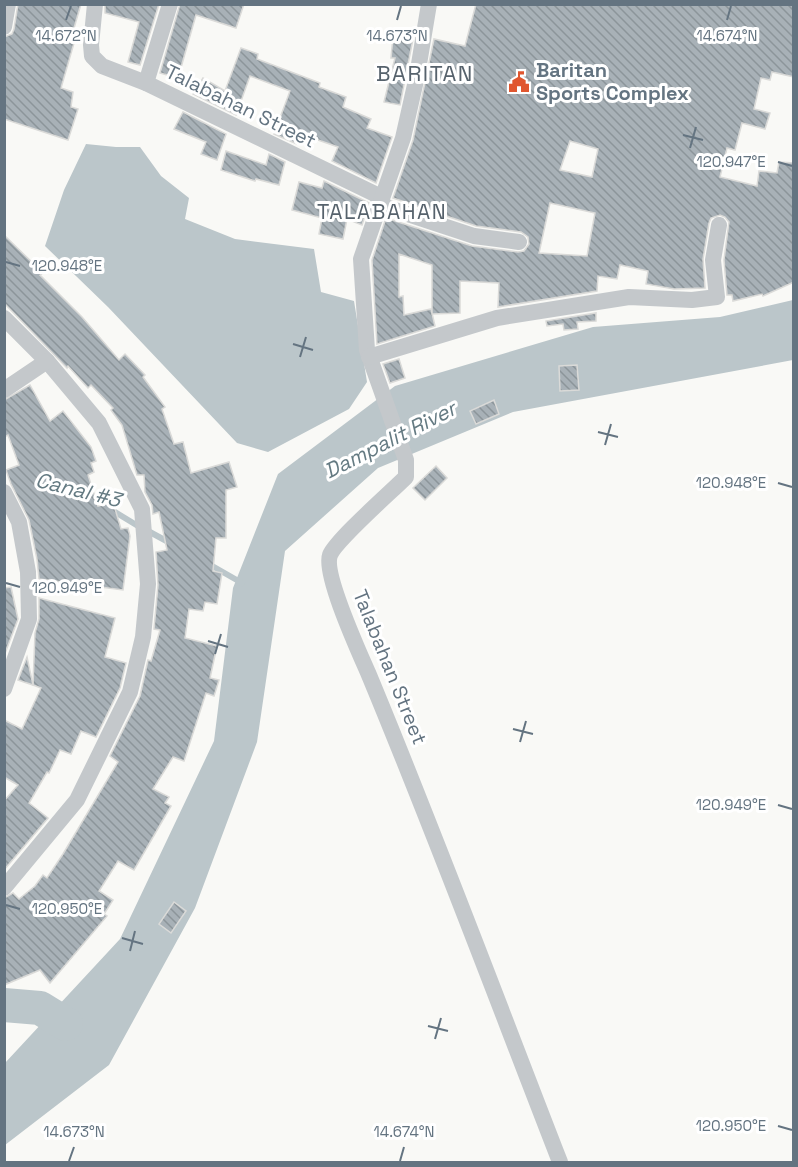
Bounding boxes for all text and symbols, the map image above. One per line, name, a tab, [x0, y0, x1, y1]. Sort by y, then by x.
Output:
text: 14.672°N	[35, 26, 97, 45]
text: 14.673°N	[366, 26, 428, 45]
text: 14.674°N	[697, 26, 757, 45]
place label: Baritan Sports Complex	[536, 57, 689, 106]
street label: Talabahan Street	[161, 58, 321, 154]
district label: BARITAN	[376, 59, 474, 87]
public building icon: Baritan Sports Complex	[507, 70, 531, 94]
text: 120.947°E	[696, 152, 766, 171]
district label: TALABAHAN	[317, 198, 447, 225]
text: 120.948°E	[32, 256, 102, 275]
water label: Dampalit River	[319, 394, 462, 484]
water label: Canal #3	[33, 466, 127, 514]
text: 120.948°E	[696, 473, 766, 492]
text: 120.949°E	[32, 578, 102, 597]
street label: Talabahan Street	[347, 586, 433, 748]
text: 120.949°E	[696, 795, 766, 814]
text: 120.950°E	[32, 899, 102, 918]
text: 120.950°E	[696, 1116, 766, 1135]
text: 14.673°N	[43, 1122, 105, 1141]
text: 14.674°N	[374, 1122, 434, 1141]

